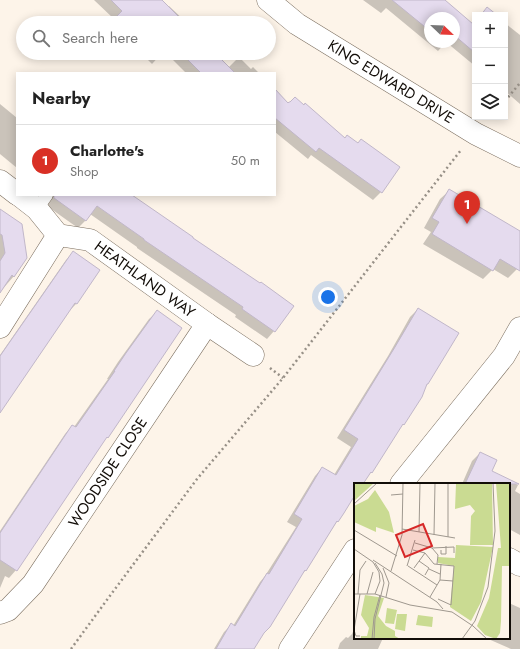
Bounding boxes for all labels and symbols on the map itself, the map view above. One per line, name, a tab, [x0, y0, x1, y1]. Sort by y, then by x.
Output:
north arrow	[424, 12, 460, 48]
street label: KING EDWARD DRIVE	[324, 34, 458, 129]
pin: 1	[454, 191, 480, 224]
street label: HEATHLAND WAY	[90, 235, 200, 323]
your location	[318, 287, 338, 307]
street label: WOODSIDE CLOSE	[63, 413, 153, 532]
inset map	[354, 483, 510, 639]

